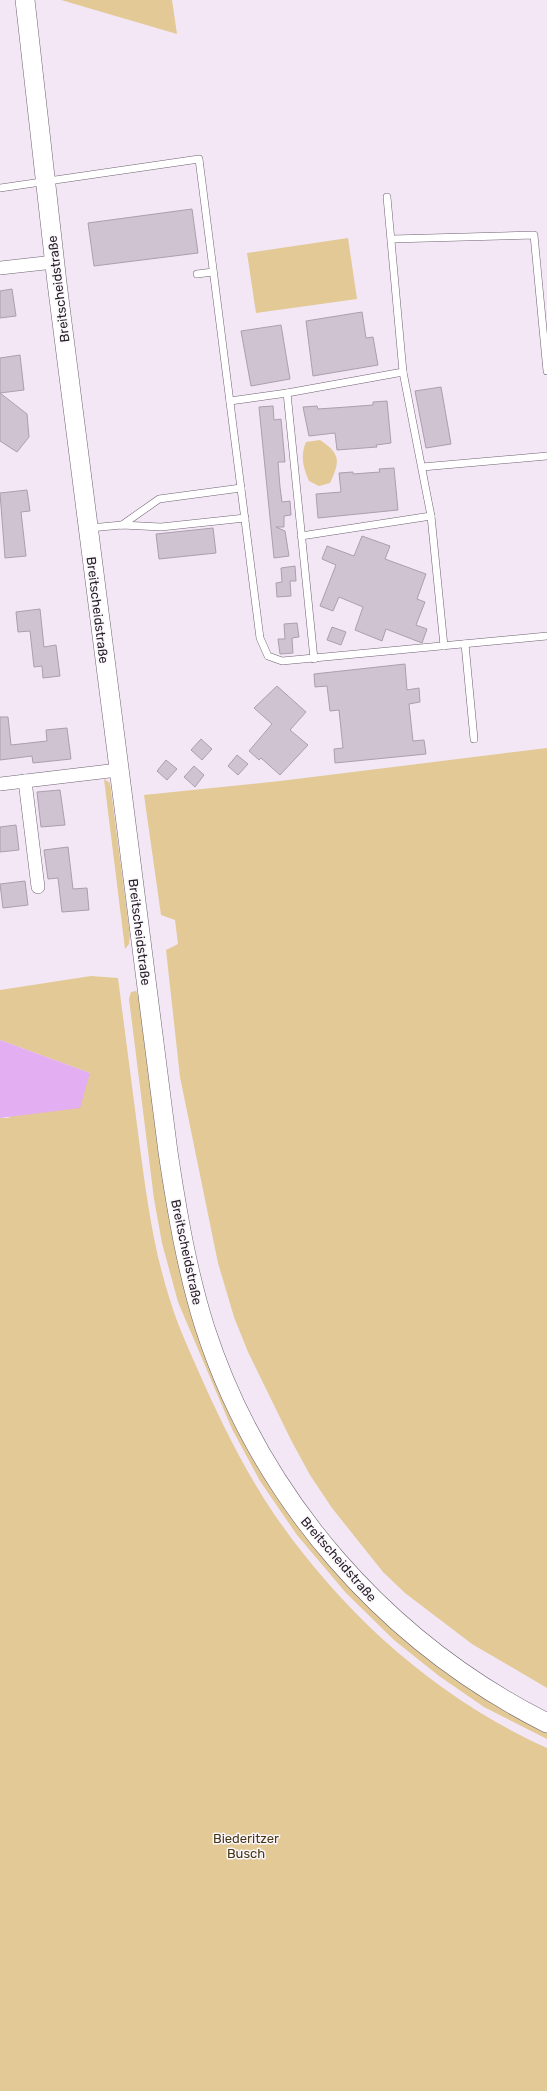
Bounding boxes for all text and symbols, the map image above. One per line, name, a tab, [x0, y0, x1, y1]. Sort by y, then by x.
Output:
street label: Breitscheidstraße	[44, 235, 72, 343]
street label: Breitscheidstraße	[84, 556, 112, 664]
street label: Breitscheidstraße	[126, 878, 154, 986]
street label: Breitscheidstraße	[168, 1198, 205, 1306]
street label: Breitscheidstraße	[298, 1514, 380, 1605]
park label: Biederitzer Busch	[213, 1831, 279, 1861]

